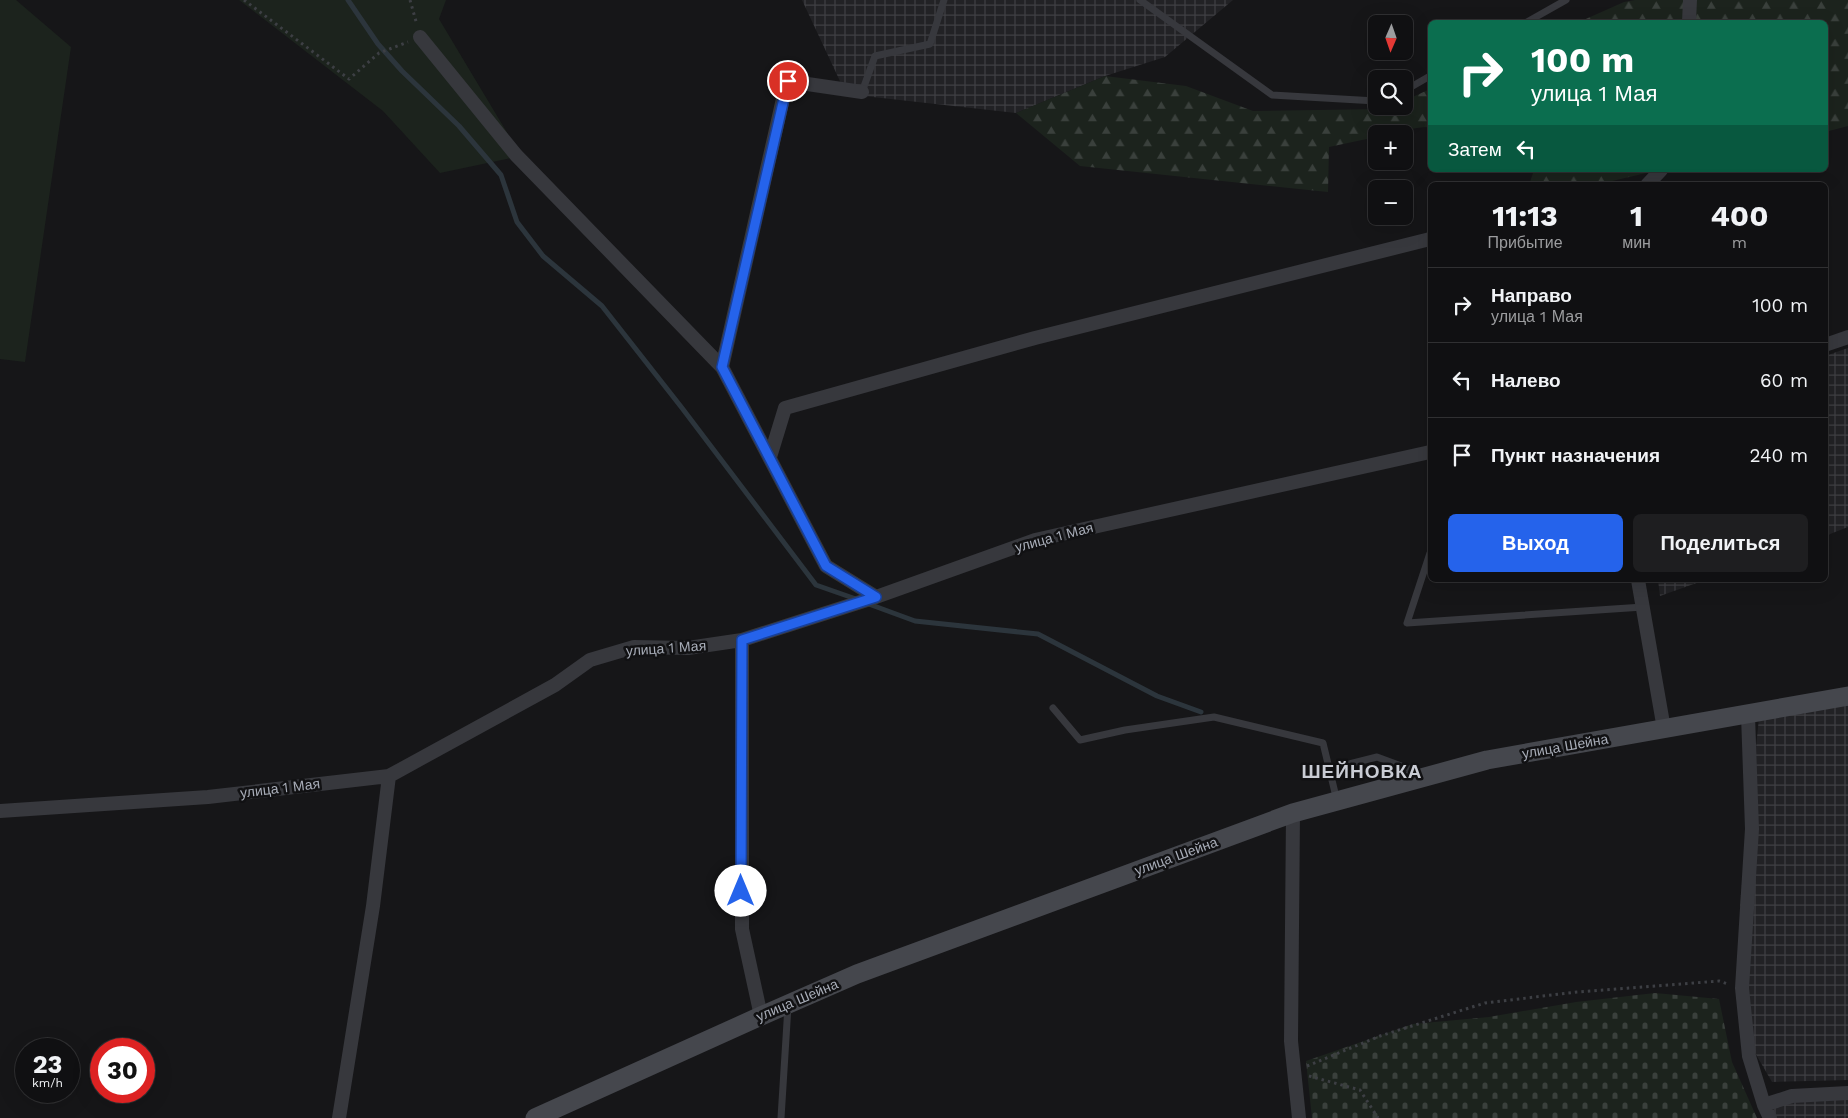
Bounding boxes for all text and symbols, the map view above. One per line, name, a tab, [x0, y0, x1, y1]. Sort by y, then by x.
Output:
north arrow	[1368, 15, 1412, 60]
map controls	[1368, 15, 1413, 225]
text: 100 m	[1531, 39, 1634, 81]
icon: right	[1448, 40, 1513, 105]
pin	[767, 60, 809, 102]
icon: arrive	[774, 67, 802, 95]
button: search	[1368, 70, 1413, 115]
text: улица 1 Мая	[1531, 81, 1657, 106]
button: +	[1368, 125, 1413, 170]
icon: left	[1512, 135, 1540, 163]
text: Затем	[1448, 138, 1502, 161]
button: −	[1368, 180, 1413, 225]
text: 11:13	[1492, 198, 1558, 233]
text: 1	[1630, 198, 1643, 233]
text: 400	[1710, 198, 1768, 233]
text: Прибытие	[1488, 233, 1563, 252]
text: мин	[1622, 233, 1651, 252]
text: m	[1732, 233, 1747, 252]
text: Направо	[1491, 284, 1572, 307]
icon: right	[1448, 291, 1476, 319]
text: 100 m	[1752, 294, 1808, 317]
text: улица 1 Мая	[1491, 307, 1583, 326]
icon: left	[1448, 366, 1476, 394]
text: Налево	[1491, 369, 1561, 392]
text: 60 m	[1760, 369, 1808, 392]
icon: arrive	[1448, 441, 1476, 469]
text: Пункт назначения	[1491, 444, 1660, 467]
text: 240 m	[1749, 444, 1808, 467]
button: Выход	[1448, 514, 1623, 572]
button: Поделиться	[1633, 514, 1808, 572]
street label: улица 1 Мая	[1013, 519, 1095, 555]
street label: улица 1 Мая	[625, 637, 707, 659]
street label: улица Шейна	[1521, 731, 1610, 761]
district label: ШЕЙНОВКА	[1302, 760, 1422, 783]
street label: улица 1 Мая	[239, 775, 321, 801]
street label: улица Шейна	[1132, 833, 1220, 878]
position arrow	[714, 864, 766, 916]
street label: улица Шейна	[754, 976, 840, 1024]
speed limit sign: 30	[90, 1038, 155, 1103]
text: 23	[33, 1050, 62, 1079]
text: km/h	[32, 1076, 63, 1090]

